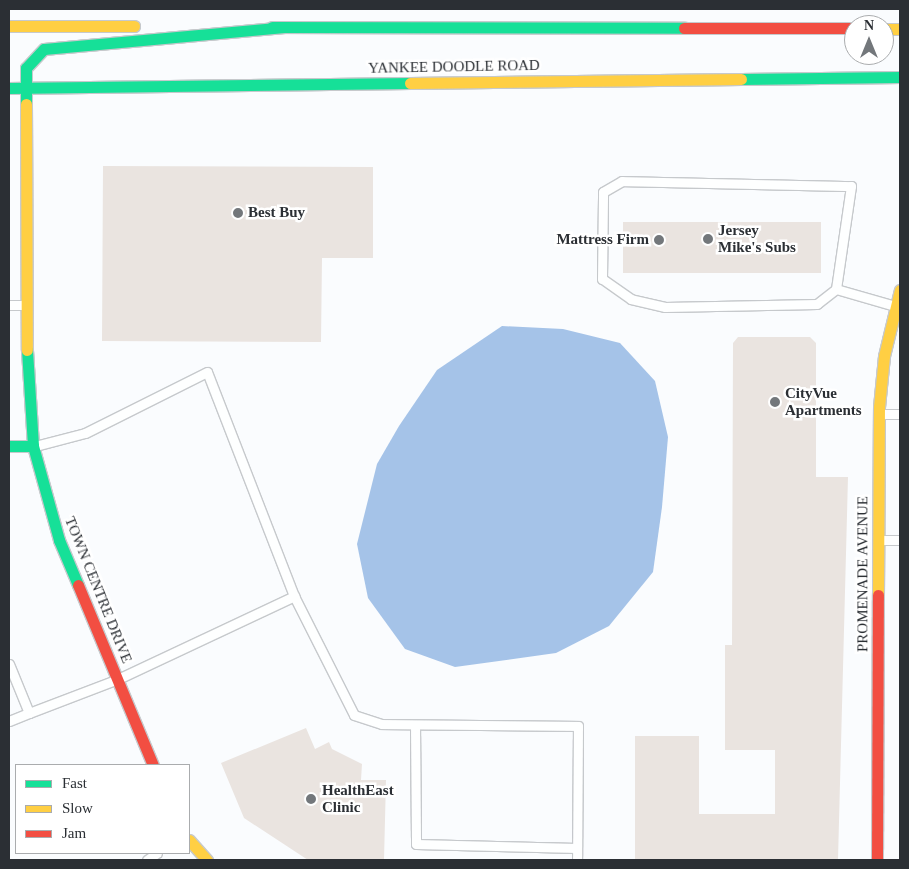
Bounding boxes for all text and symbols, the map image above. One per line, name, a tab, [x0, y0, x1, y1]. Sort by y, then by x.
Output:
north arrow	[844, 15, 894, 65]
text: N	[864, 18, 874, 33]
street label: YANKEE DOODLE ROAD	[368, 57, 540, 77]
place label: Best Buy	[248, 204, 305, 222]
marker: Best Buy	[232, 207, 244, 219]
place label: Jersey Mike's Subs	[718, 221, 796, 256]
place label: Mattress Firm	[556, 231, 649, 249]
marker: Jersey Mike's Subs	[702, 233, 714, 245]
marker: Mattress Firm	[653, 234, 665, 246]
place label: CityVue Apartments	[785, 384, 862, 419]
marker: CityVue Apartments	[769, 396, 781, 408]
street label: PROMENADE AVENUE	[854, 496, 872, 652]
street label: TOWN CENTRE DRIVE	[60, 514, 136, 666]
legend	[15, 764, 190, 854]
text: Fast	[62, 775, 87, 791]
place label: HealthEast Clinic	[322, 781, 394, 816]
marker: HealthEast Clinic	[304, 792, 318, 806]
text: Slow	[62, 800, 93, 816]
text: Jam	[62, 825, 86, 841]

